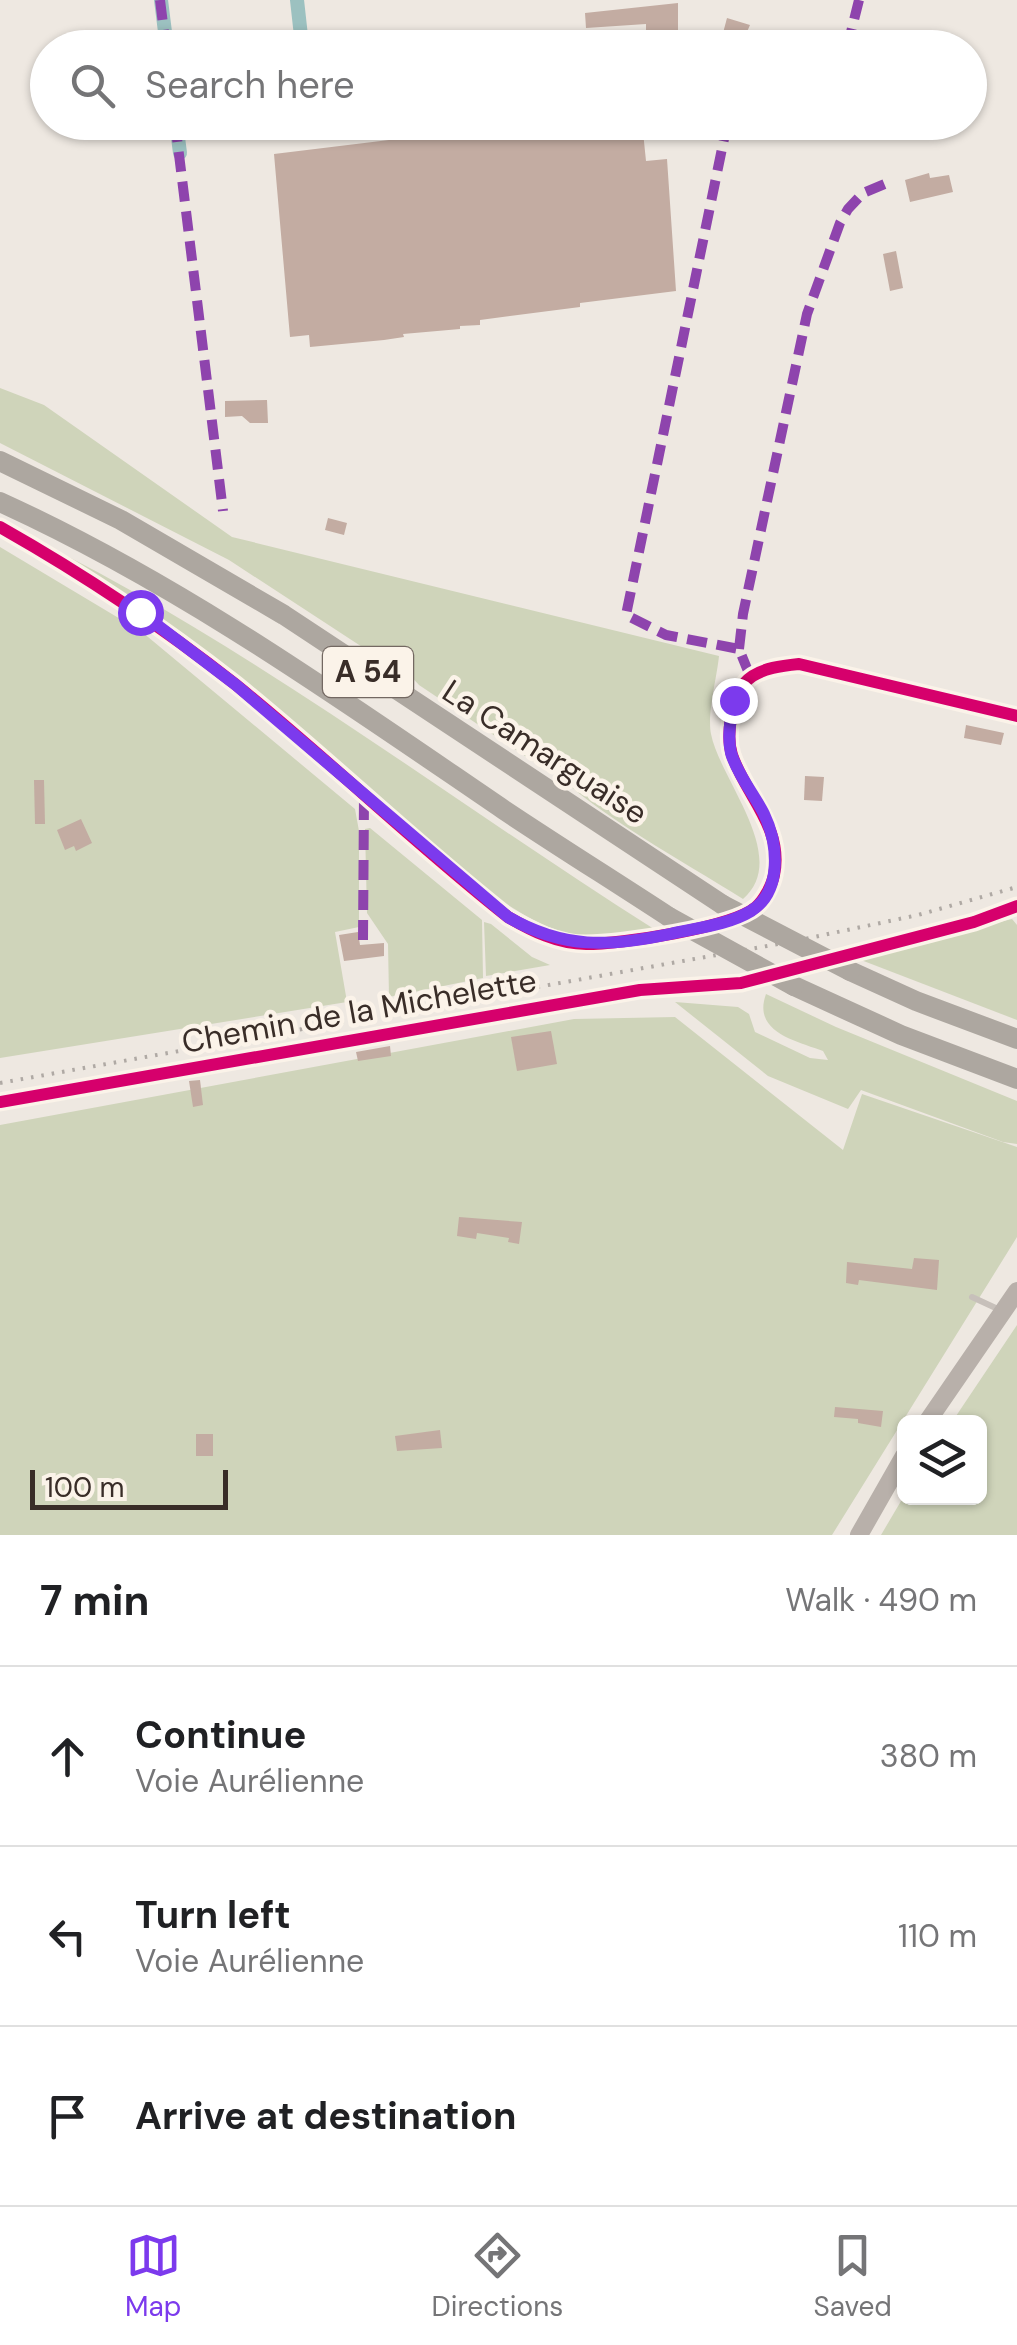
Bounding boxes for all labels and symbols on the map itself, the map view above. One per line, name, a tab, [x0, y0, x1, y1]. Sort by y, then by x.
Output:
route start	[118, 590, 164, 636]
road number: A 54	[323, 647, 413, 697]
street label: La Camarguaise	[435, 670, 655, 834]
route end	[712, 678, 758, 724]
street label: Chemin de la Michelette	[178, 959, 540, 1063]
scale bar	[30, 1465, 228, 1510]

